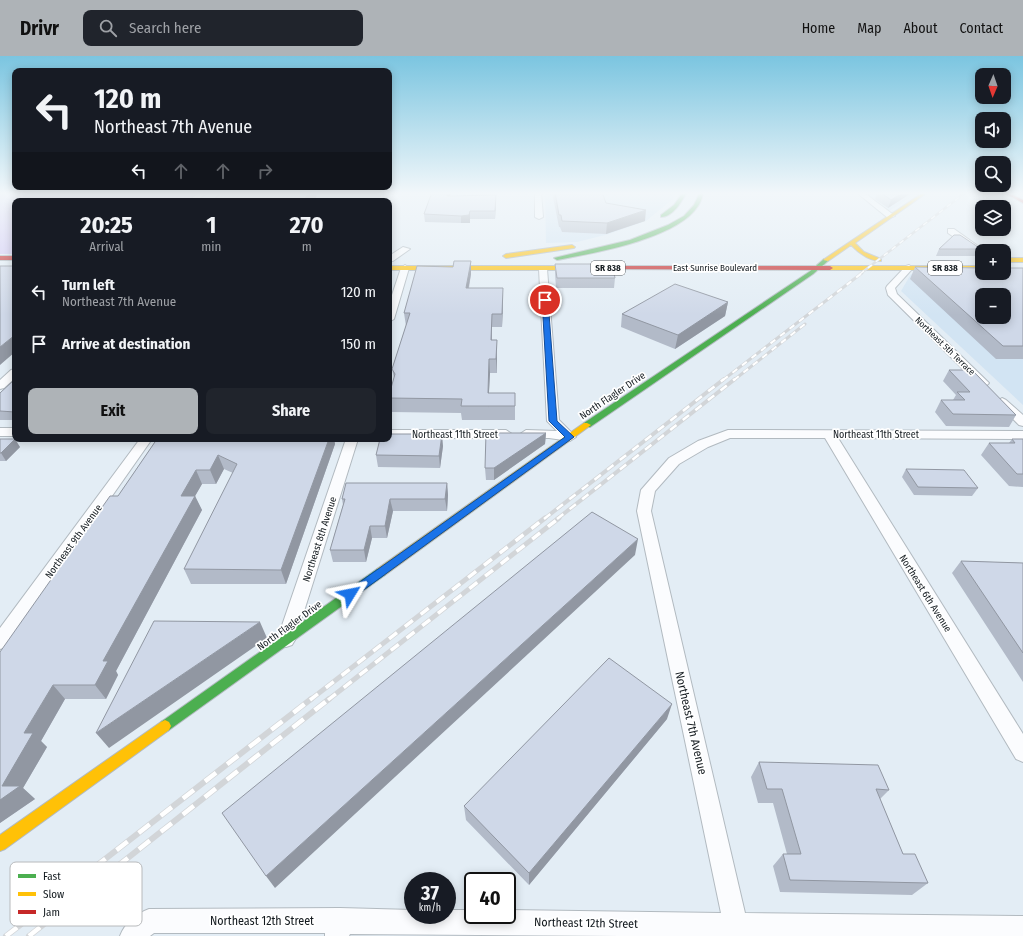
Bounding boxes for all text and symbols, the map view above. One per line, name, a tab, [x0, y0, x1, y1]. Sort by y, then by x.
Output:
search box	[83, 10, 363, 46]
text: Drivr	[20, 17, 59, 40]
icon: search	[97, 17, 119, 39]
text: Search here	[129, 19, 201, 37]
text: Home	[802, 20, 835, 37]
text: Map	[857, 20, 881, 37]
text: About	[903, 20, 938, 37]
text: Contact	[960, 20, 1003, 37]
north arrow	[975, 68, 1011, 104]
map controls	[975, 68, 1011, 324]
text: 120 m	[94, 82, 161, 115]
icon: left	[28, 84, 80, 136]
button: sound	[975, 112, 1011, 148]
text: Northeast 7th Avenue	[94, 116, 252, 138]
button: search	[975, 156, 1011, 192]
icon: left	[128, 160, 150, 182]
icon: ahead	[170, 160, 192, 182]
icon: ahead	[212, 160, 234, 182]
icon: right	[254, 160, 276, 182]
button: layers	[975, 200, 1011, 236]
text: 20:25	[80, 211, 133, 239]
text: 1	[206, 211, 216, 239]
text: 270	[290, 211, 324, 239]
text: Arrival	[89, 239, 124, 254]
text: min	[201, 239, 221, 254]
text: m	[302, 239, 312, 254]
button: +	[975, 244, 1011, 280]
road number: SR 838	[591, 261, 625, 275]
road number: SR 838	[928, 261, 962, 275]
street label: East Sunrise Boulevard	[673, 263, 757, 273]
text: Turn left	[62, 276, 115, 294]
icon: left	[28, 281, 50, 303]
text: 120 m	[341, 283, 376, 301]
pin	[528, 283, 562, 317]
button: −	[975, 288, 1011, 324]
icon: arrive	[534, 289, 556, 311]
text: Northeast 7th Avenue	[62, 294, 176, 309]
street label: Northeast 5th Terrace	[913, 315, 977, 377]
icon: arrive	[28, 333, 50, 355]
text: Arrive at destination	[62, 335, 190, 353]
text: 150 m	[340, 335, 376, 353]
street label: North Flagler Drive	[577, 369, 648, 422]
button: Exit	[28, 388, 198, 434]
button: Share	[206, 388, 376, 434]
street label: Northeast 11th Street	[412, 429, 499, 441]
street label: Northeast 11th Street	[833, 429, 920, 441]
street label: Northeast 8th Avenue	[301, 495, 339, 583]
street label: Northeast 9th Avenue	[43, 502, 105, 581]
street label: Northeast 6th Avenue	[897, 553, 954, 634]
position arrow	[329, 573, 371, 615]
street label: North Flagler Drive	[255, 598, 324, 653]
street label: Northeast 7th Avenue	[672, 670, 710, 776]
legend	[10, 862, 142, 926]
text: Fast	[43, 870, 61, 883]
speed limit sign: 40	[464, 872, 516, 924]
text: 37	[421, 881, 439, 905]
text: Slow	[43, 888, 64, 901]
text: km/h	[419, 902, 441, 914]
text: Jam	[43, 906, 60, 919]
street label: Northeast 12th Street	[210, 914, 314, 928]
street label: Northeast 12th Street	[534, 915, 638, 931]

